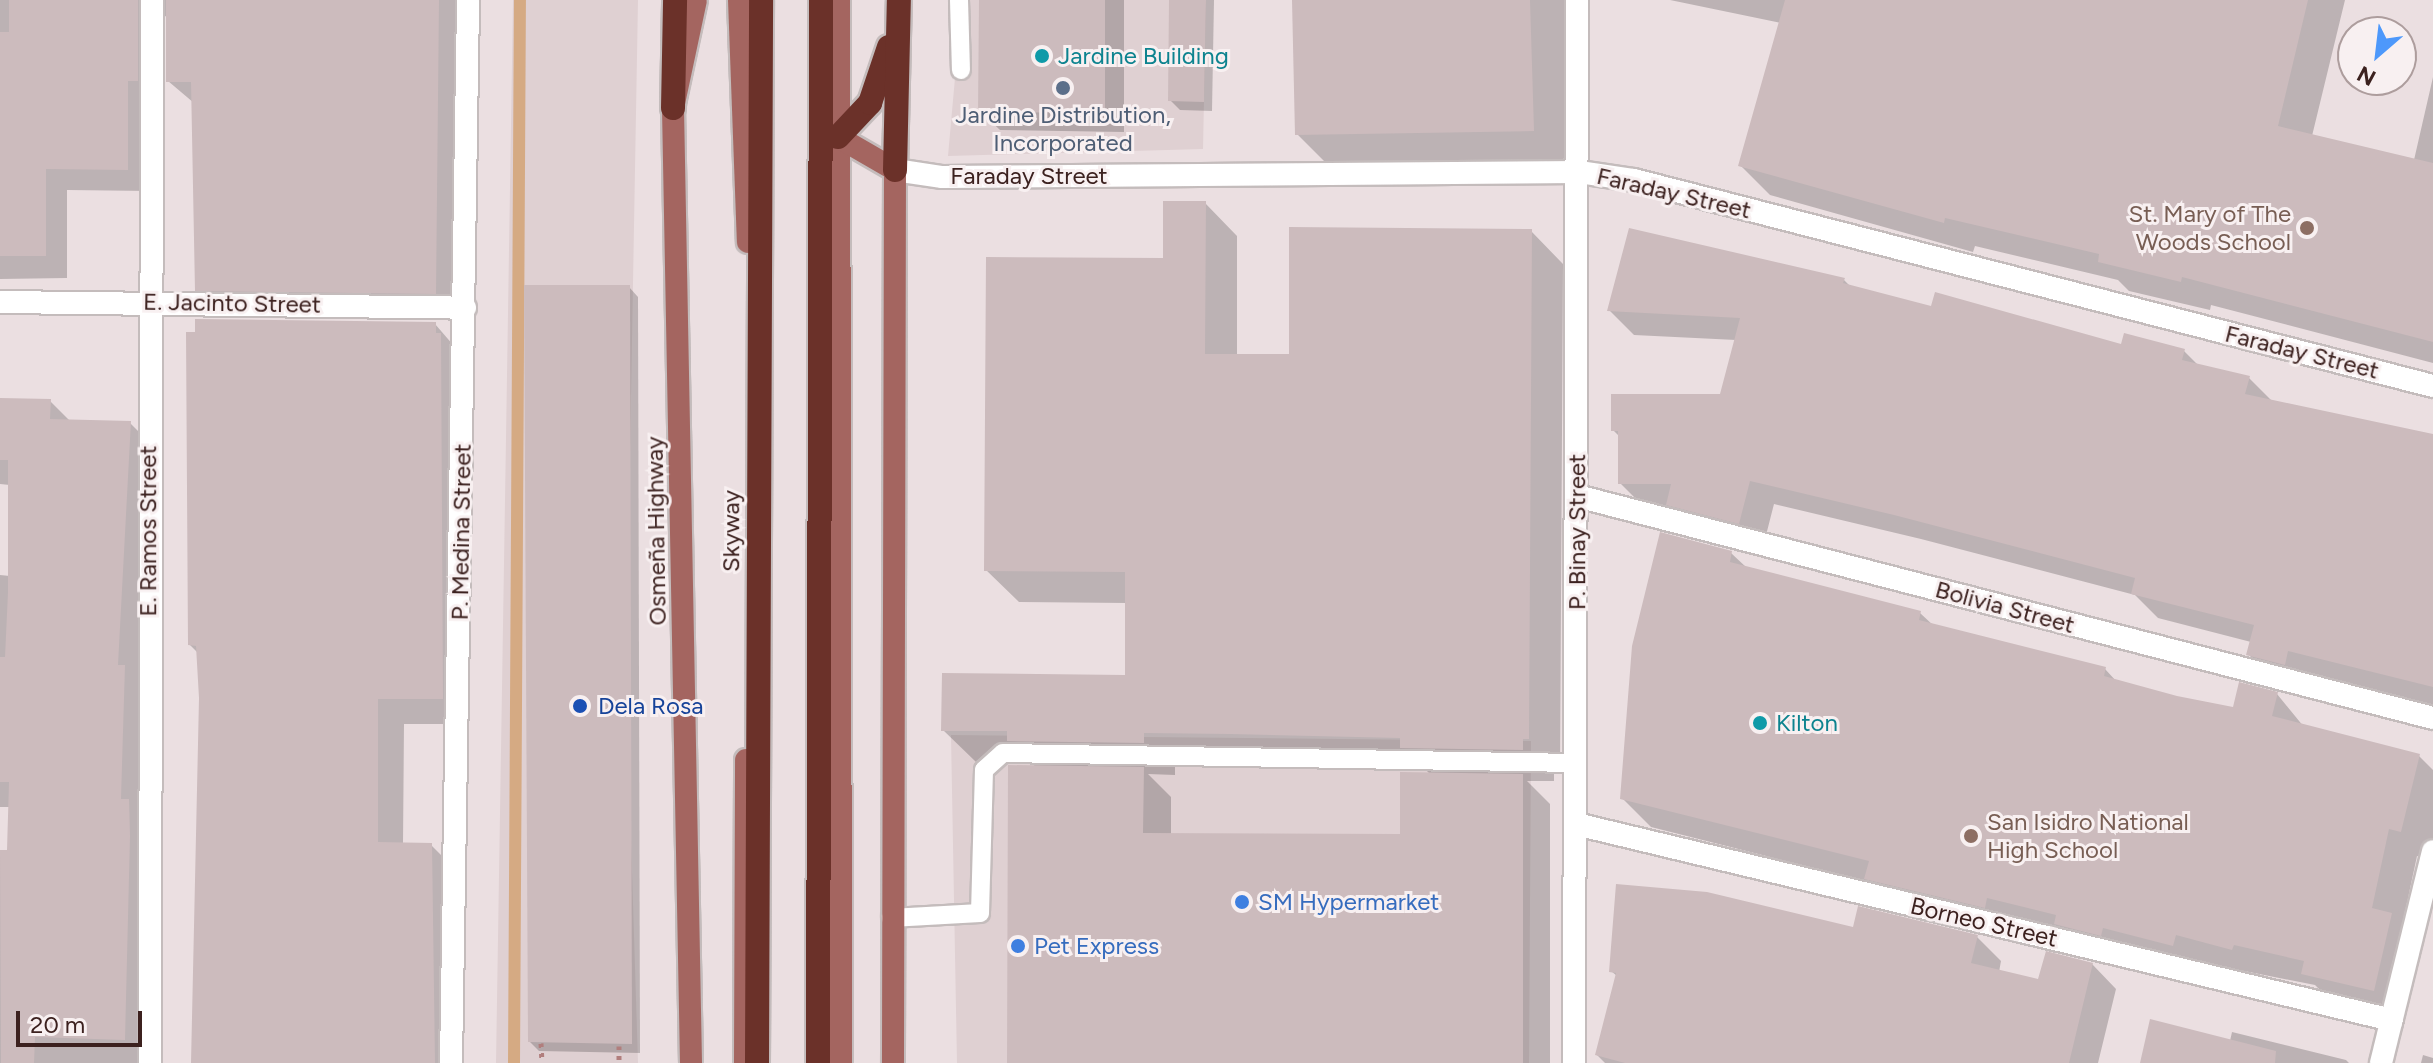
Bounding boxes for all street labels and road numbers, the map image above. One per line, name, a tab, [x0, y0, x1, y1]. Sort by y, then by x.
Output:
street label: Faraday Street	[1594, 161, 1754, 225]
street label: Faraday Street	[950, 162, 1108, 190]
street label: E. Jacinto Street	[143, 287, 321, 319]
street label: Faraday Street	[2222, 319, 2382, 385]
street label: Osmeña Highway	[640, 436, 672, 626]
street label: P. Medina Street	[445, 443, 477, 621]
street label: E. Ramos Street	[134, 445, 162, 617]
street label: P. Binay Street	[1563, 454, 1591, 610]
street label: Skyway	[717, 490, 745, 572]
street label: Bolivia Street	[1932, 575, 2078, 639]
street label: Borneo Street	[1908, 891, 2060, 953]

